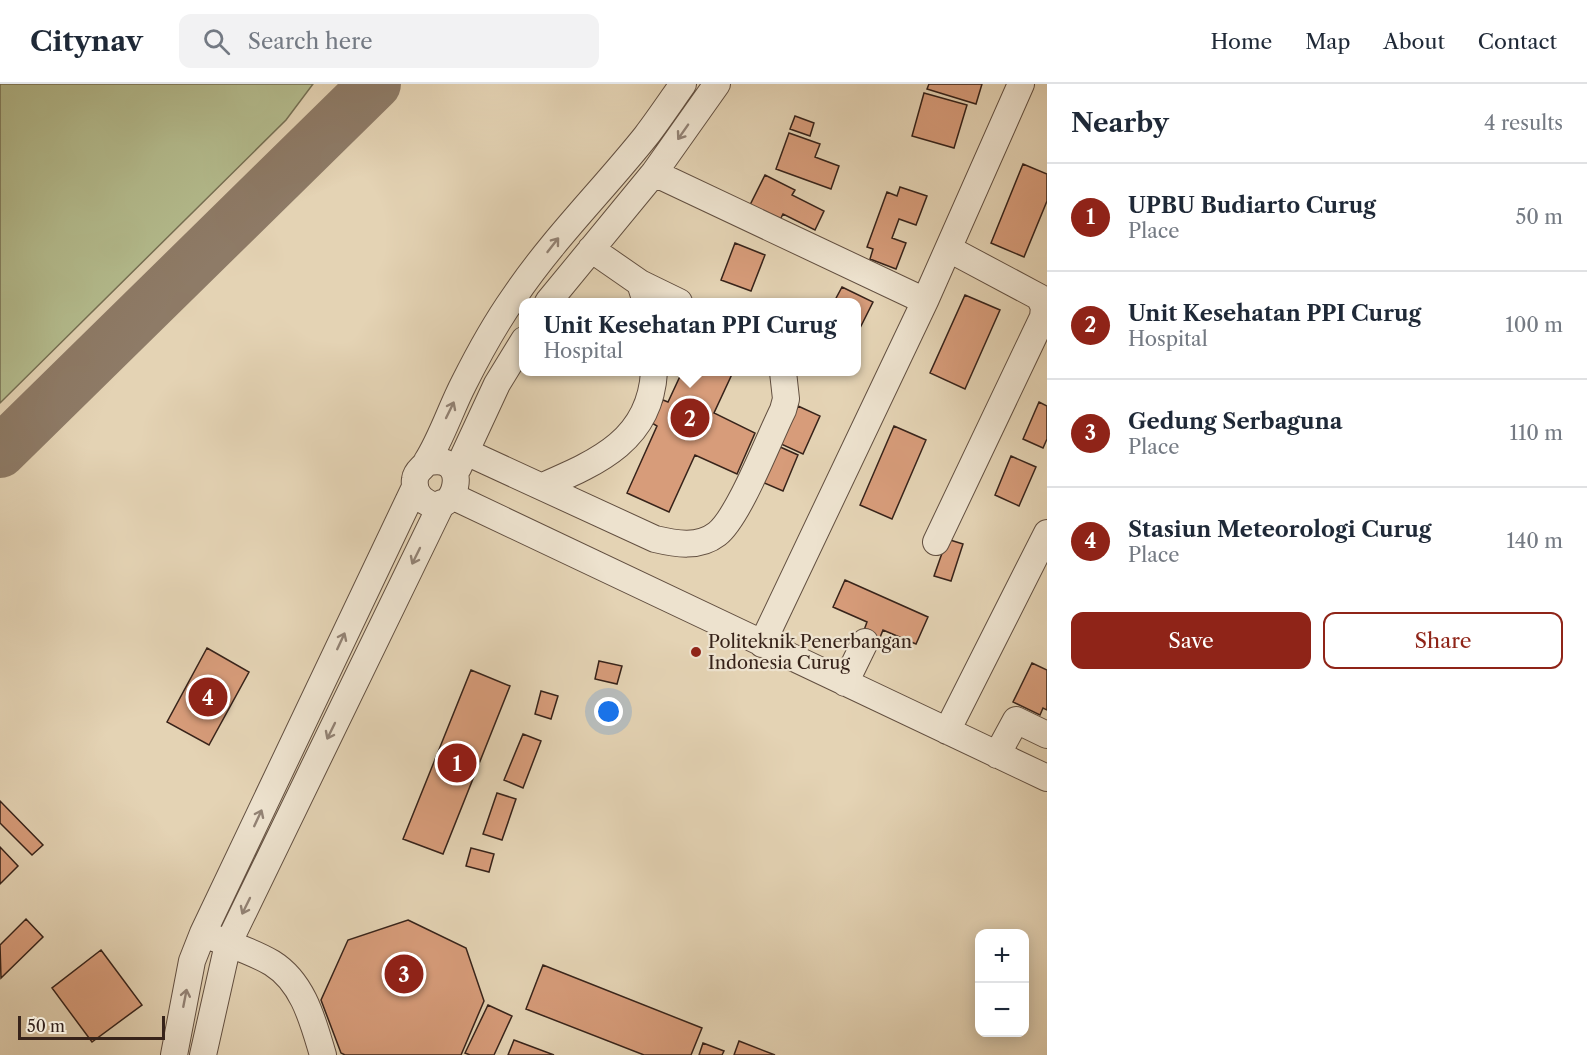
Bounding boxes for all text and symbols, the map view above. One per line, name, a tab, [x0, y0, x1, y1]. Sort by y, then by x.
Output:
search box	[179, 14, 599, 68]
text: Citynav	[30, 24, 143, 58]
icon: search	[200, 25, 233, 58]
text: Search here	[248, 28, 372, 55]
text: Home	[1211, 29, 1272, 54]
text: Map	[1305, 29, 1350, 54]
text: About	[1383, 29, 1445, 54]
text: Contact	[1478, 29, 1557, 54]
text: Nearby	[1071, 107, 1169, 139]
text: 4 results	[1484, 111, 1563, 135]
one-way arrow	[677, 123, 689, 139]
text: UPBU Budiarto Curug	[1128, 192, 1376, 219]
text: 1	[1086, 205, 1095, 229]
text: 50 m	[1516, 205, 1563, 229]
text: Place	[1128, 219, 1179, 243]
one-way arrow	[547, 237, 560, 253]
popup	[519, 298, 861, 376]
text: Unit Kesehatan PPI Curug	[1128, 300, 1421, 327]
text: Unit Kesehatan PPI Curug	[543, 312, 837, 339]
text: 2	[1085, 313, 1096, 337]
text: 100 m	[1505, 313, 1563, 337]
text: Hospital	[1128, 327, 1208, 351]
text: Hospital	[543, 339, 623, 363]
pin: 2	[670, 396, 710, 440]
one-way arrow	[445, 401, 457, 419]
text: Gedung Serbaguna	[1128, 408, 1343, 435]
text: 3	[1085, 421, 1096, 445]
text: 110 m	[1510, 421, 1563, 445]
text: Place	[1128, 435, 1179, 459]
text: Stasiun Meteorologi Curug	[1128, 516, 1432, 543]
text: 4	[1085, 529, 1096, 553]
text: 140 m	[1506, 529, 1563, 553]
text: Place	[1128, 543, 1179, 567]
one-way arrow	[410, 546, 422, 564]
button: Save	[1071, 612, 1311, 669]
button: Share	[1323, 612, 1563, 669]
place label: Politeknik Penerbangan Indonesia Curug	[708, 631, 912, 674]
one-way arrow	[336, 633, 348, 651]
marker: Politeknik Penerbangan Indonesia Curug	[689, 645, 703, 659]
pin: 4	[188, 674, 228, 720]
your location	[594, 697, 623, 726]
one-way arrow	[325, 722, 337, 740]
pin: 1	[438, 740, 476, 786]
one-way arrow	[252, 809, 264, 827]
one-way arrow	[239, 897, 251, 915]
map controls	[975, 929, 1029, 1037]
button: +	[975, 929, 1029, 983]
pin: 3	[384, 952, 424, 996]
button: −	[975, 983, 1029, 1037]
one-way arrow	[180, 988, 191, 1008]
scale bar	[18, 1013, 165, 1040]
text: 50 m	[27, 1016, 65, 1036]

